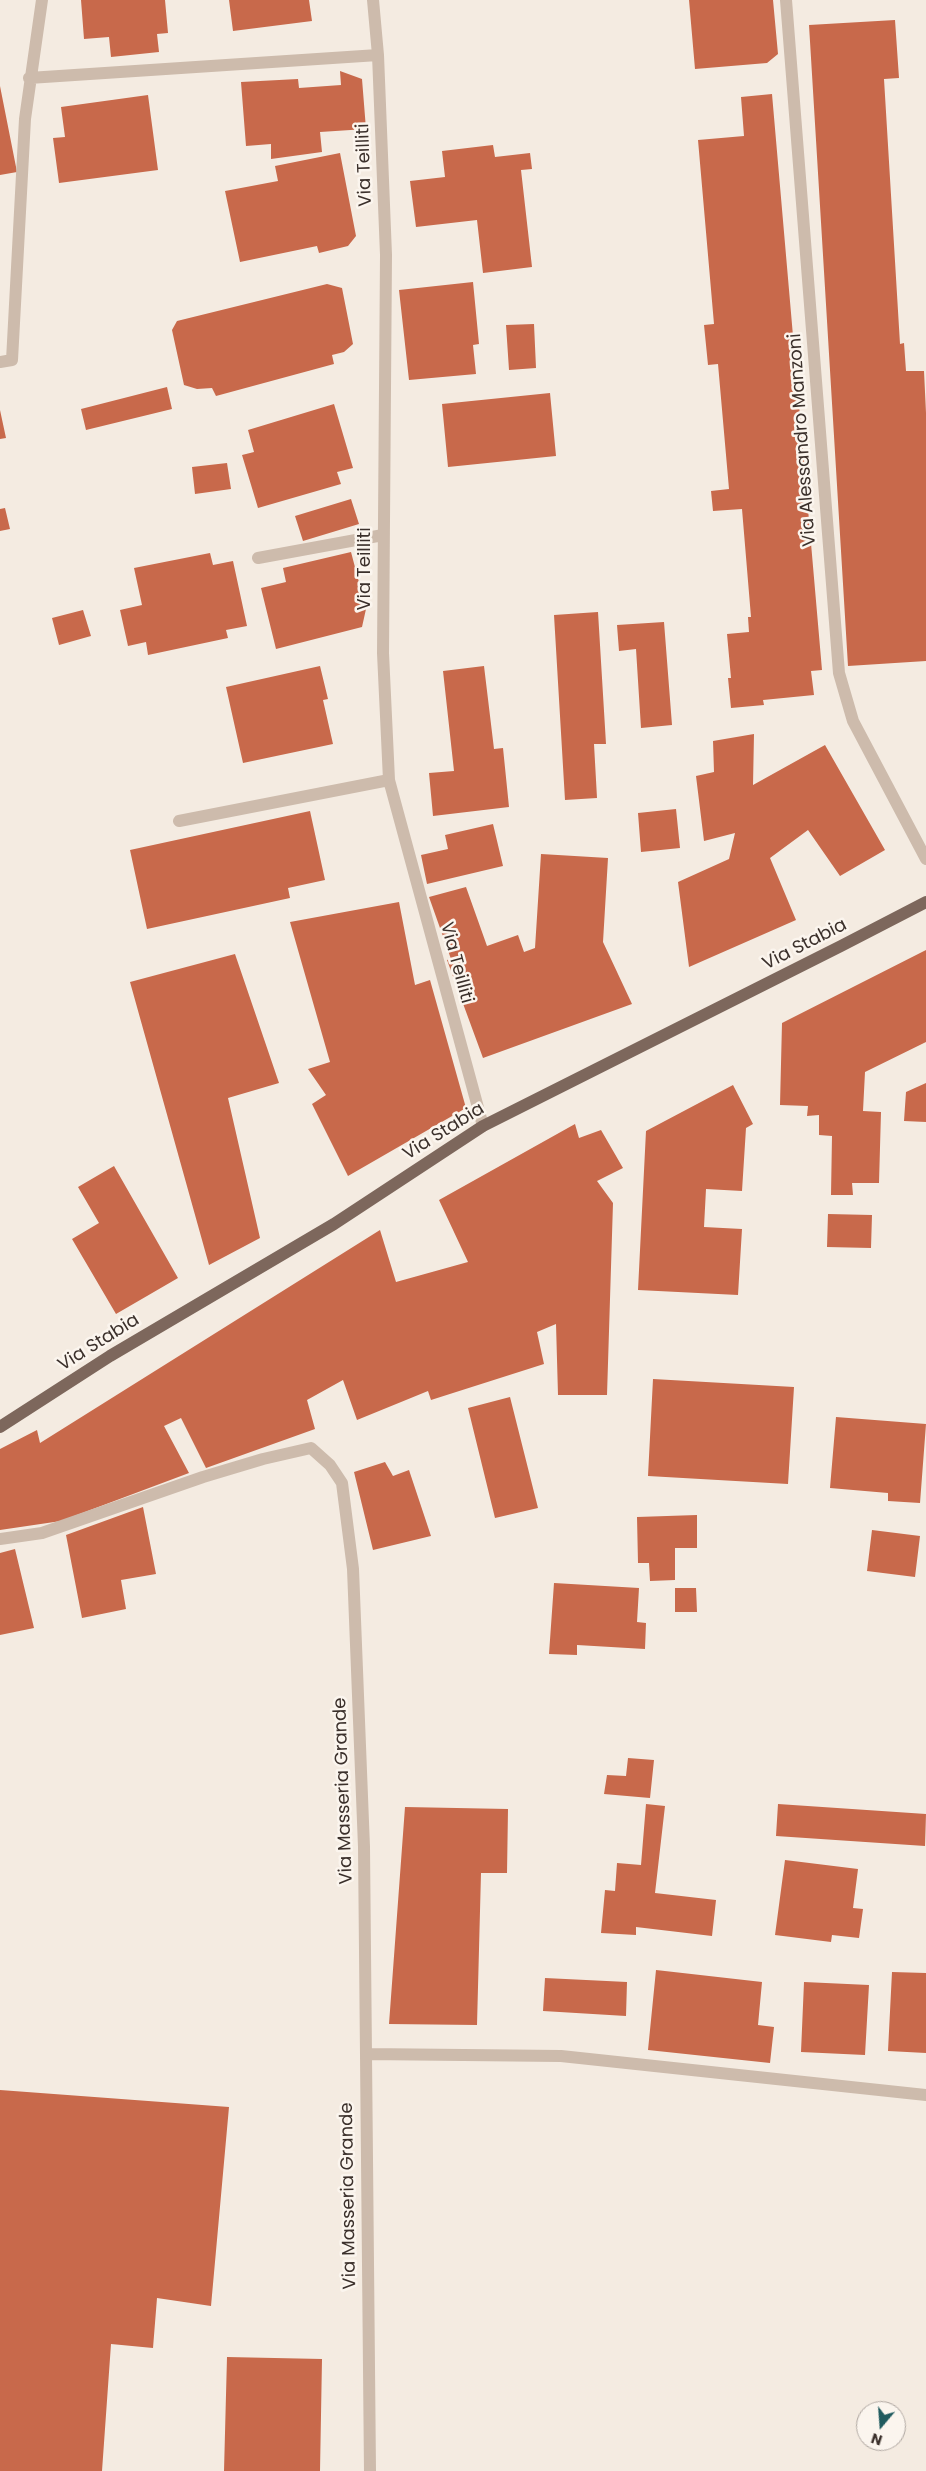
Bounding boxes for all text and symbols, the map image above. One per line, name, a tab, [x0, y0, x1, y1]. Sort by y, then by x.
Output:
street label: Via Teilliti	[353, 123, 377, 207]
street label: Via Alessandro Manzoni	[785, 333, 821, 547]
street label: Via Teilliti	[354, 527, 376, 611]
street label: Via Stabia	[759, 915, 851, 975]
street label: Via Teilliti	[435, 920, 477, 1006]
street label: Via Stabia	[399, 1099, 489, 1165]
street label: Via Stabia	[54, 1310, 144, 1376]
street label: Via Masseria Grande	[330, 1697, 358, 1885]
street label: Via Masseria Grande	[337, 2102, 361, 2290]
north arrow	[856, 2401, 906, 2451]
text: N	[869, 2428, 885, 2450]

